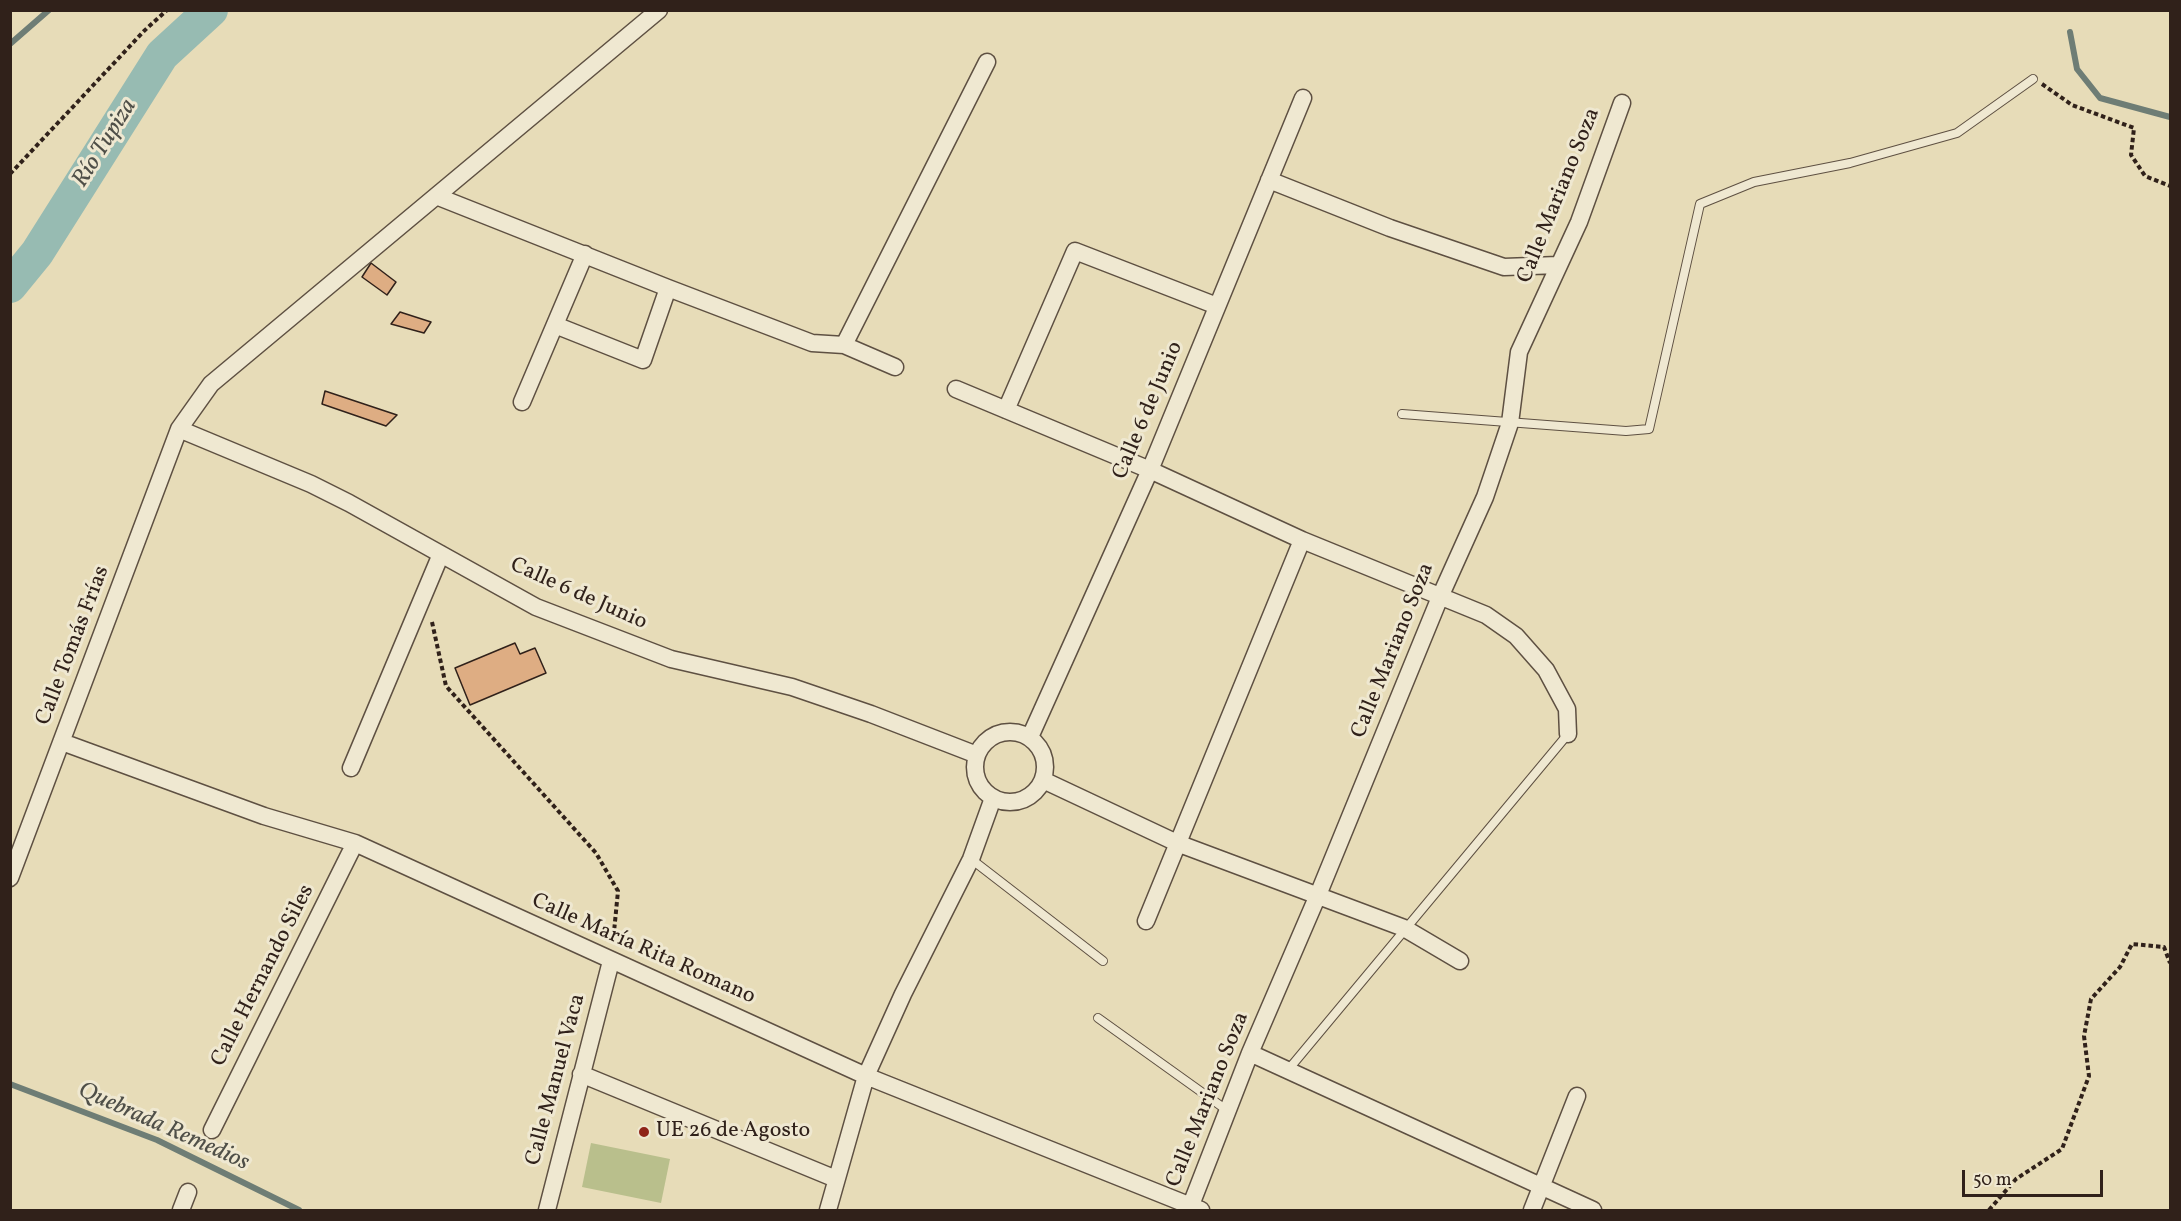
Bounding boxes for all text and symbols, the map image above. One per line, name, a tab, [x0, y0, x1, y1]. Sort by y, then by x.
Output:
water label: Río Tupiza	[68, 94, 144, 194]
street label: Calle Mariano Soza	[1513, 105, 1607, 287]
street label: Calle 6 de Junio	[1108, 338, 1190, 484]
street label: Calle 6 de Junio	[505, 553, 651, 637]
street label: Calle Mariano Soza	[1347, 560, 1441, 742]
street label: Calle Tomás Frías	[31, 563, 117, 729]
street label: Calle Hernando Siles	[207, 881, 321, 1071]
street label: Calle María Rita Romano	[527, 889, 759, 1011]
street label: Calle Manuel Vaca	[521, 991, 593, 1169]
street label: Calle Mariano Soza	[1162, 1009, 1256, 1191]
water label: Quebrada Remedios	[73, 1077, 253, 1179]
place label: UE 26 de Agosto	[656, 1119, 810, 1145]
marker: UE 26 de Agosto	[637, 1125, 651, 1139]
scale bar	[1965, 1158, 2106, 1196]
text: 50 m	[1973, 1168, 2012, 1193]

